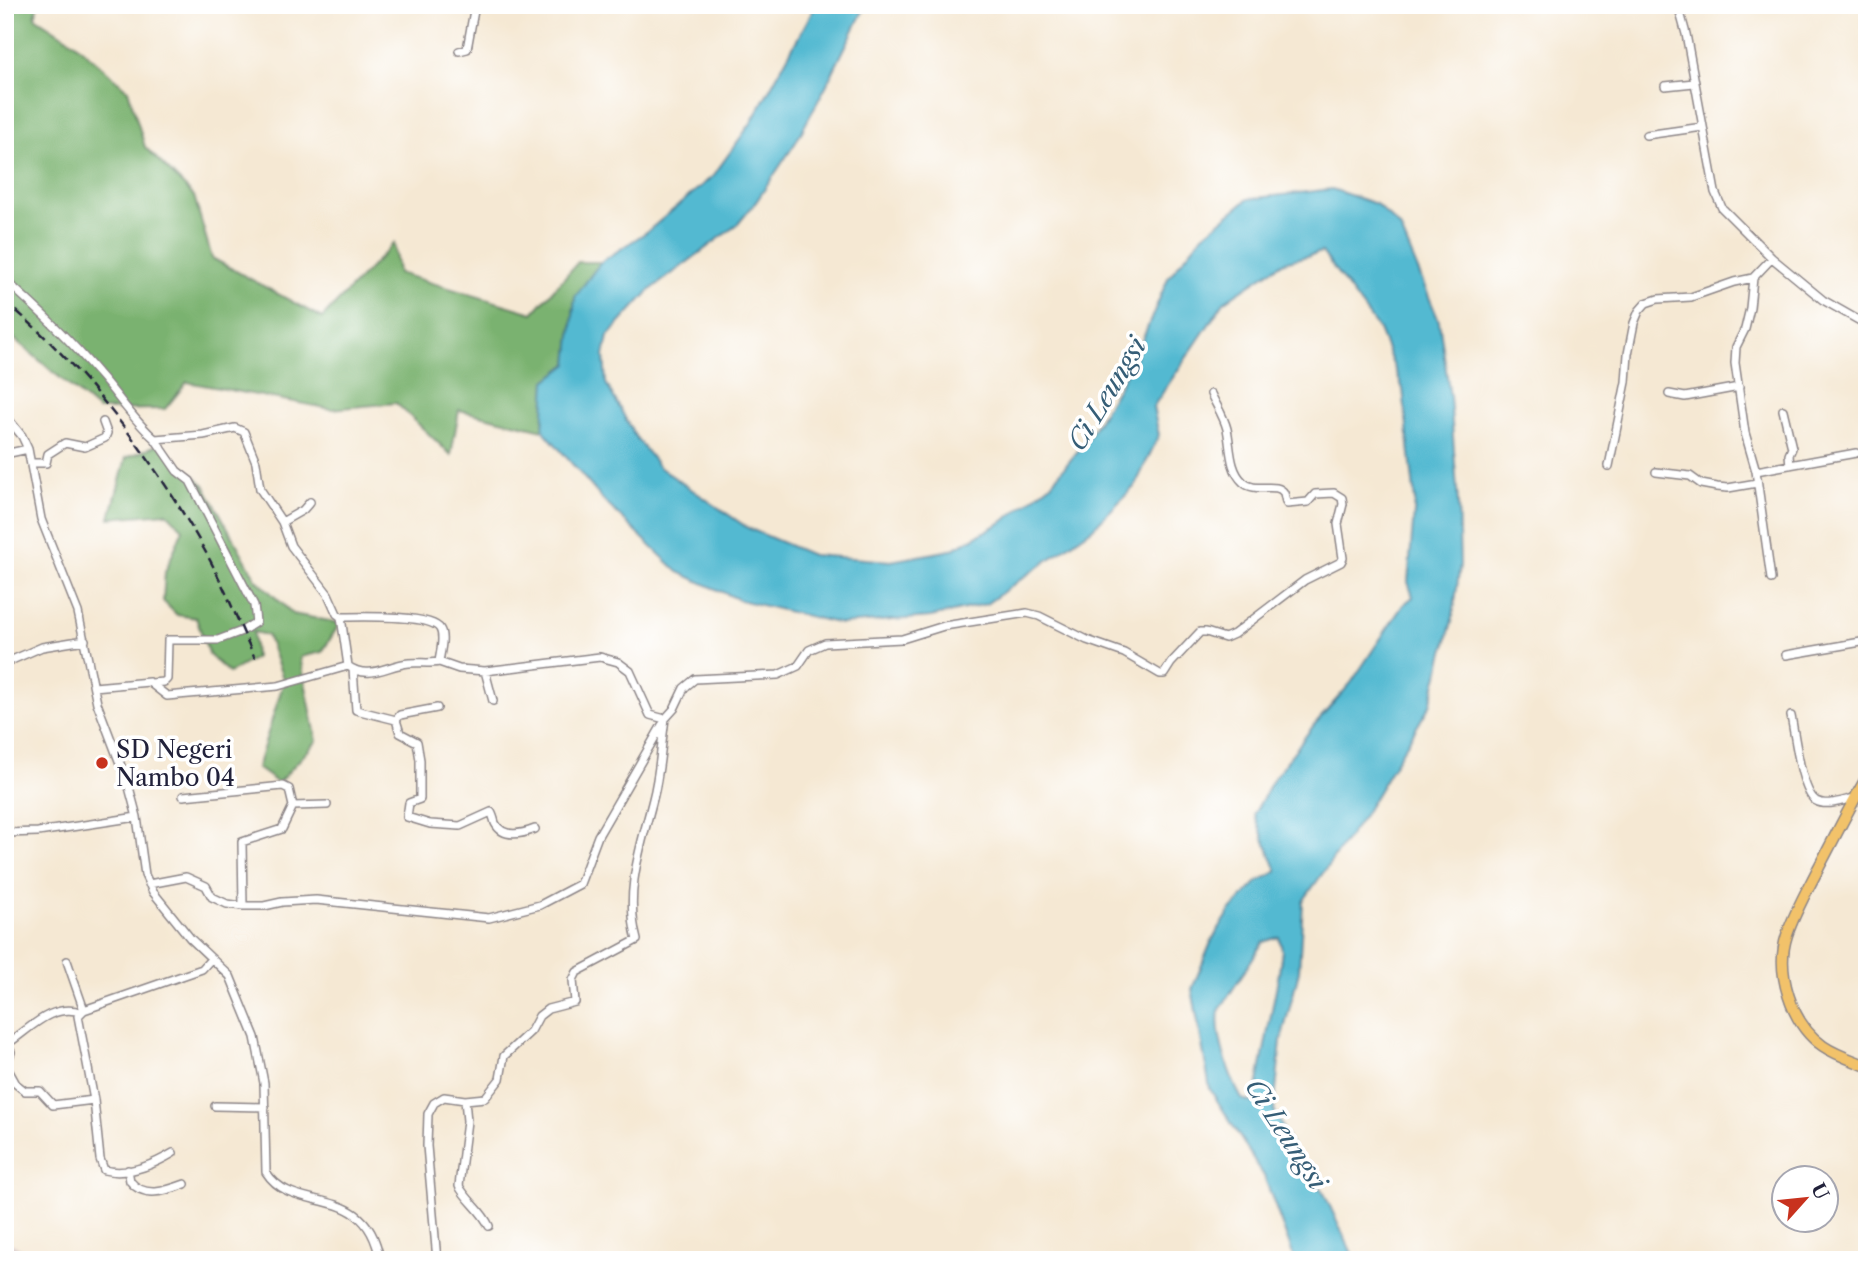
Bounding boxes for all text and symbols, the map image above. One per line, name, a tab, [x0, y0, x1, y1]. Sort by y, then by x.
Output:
water label: Ci Leungsi	[1061, 330, 1154, 456]
place label: SD Negeri Nambo 04	[116, 735, 235, 792]
marker: SD Negeri Nambo 04	[94, 755, 110, 771]
water label: Ci Leungsi	[1238, 1072, 1335, 1197]
north arrow	[1770, 1164, 1840, 1234]
text: U	[1806, 1179, 1834, 1204]

